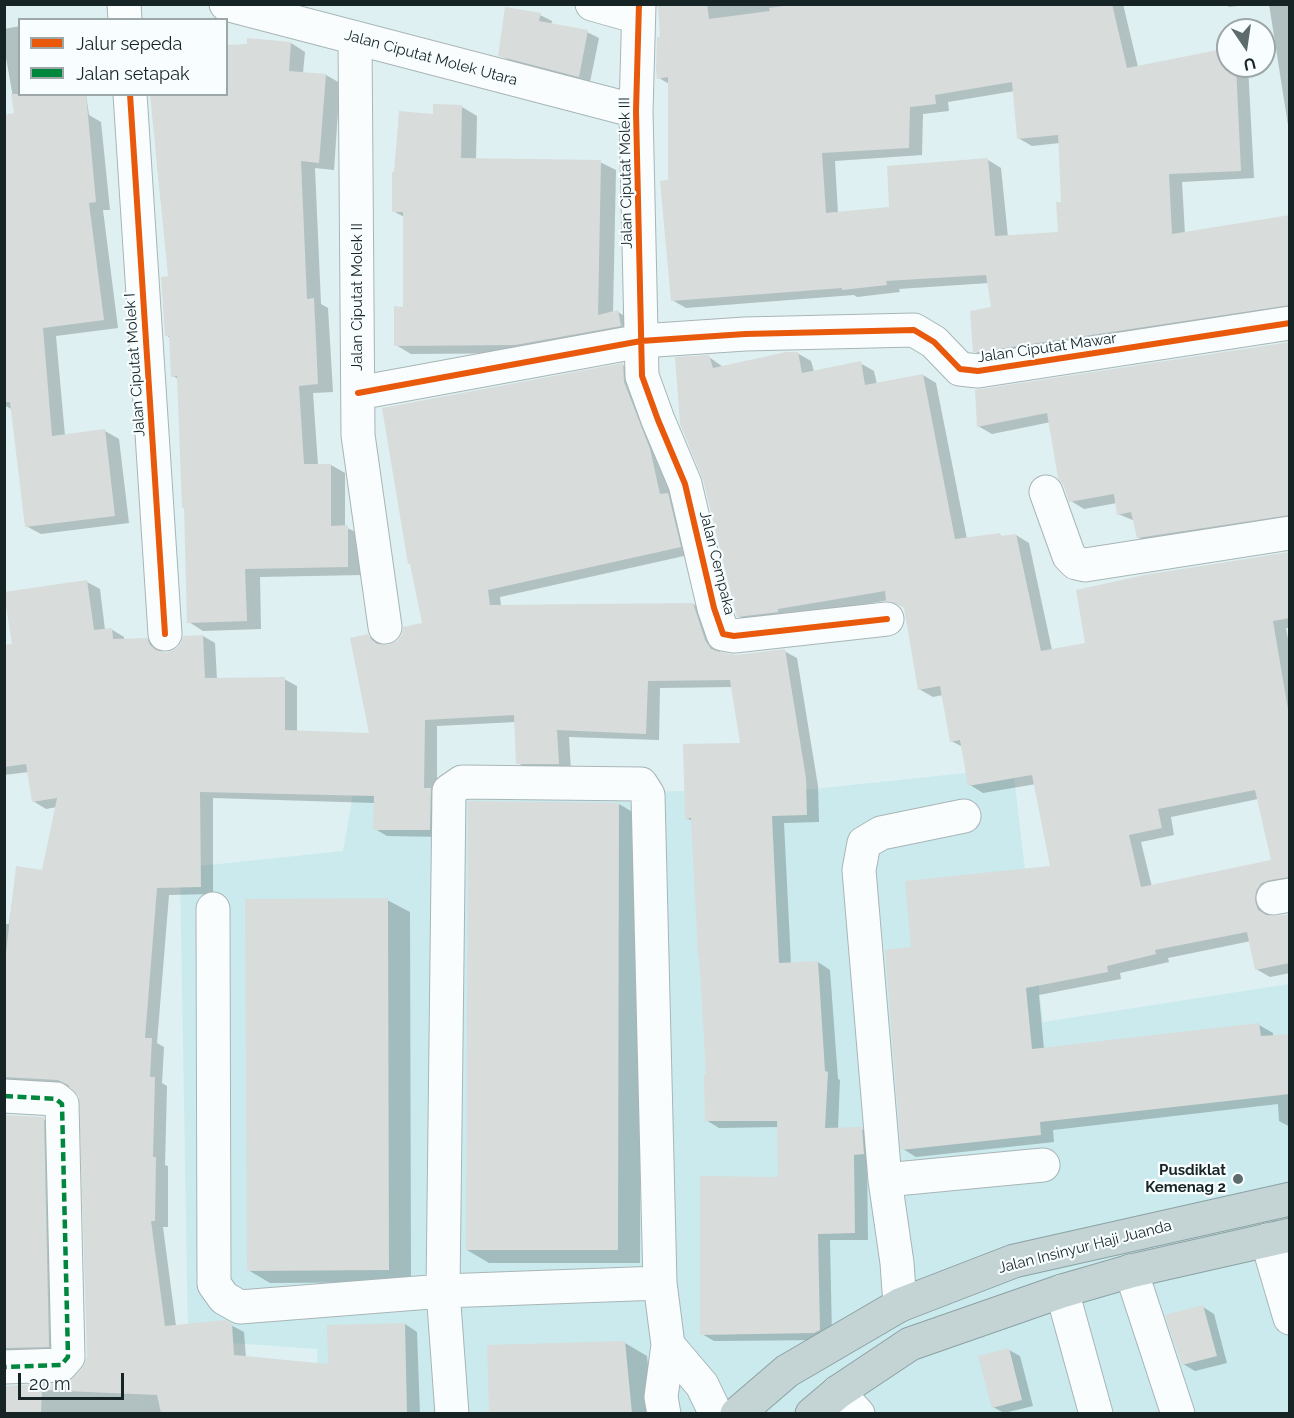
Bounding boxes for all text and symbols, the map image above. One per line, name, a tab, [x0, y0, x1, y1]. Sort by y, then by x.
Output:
legend	[18, 18, 228, 96]
north arrow	[1216, 18, 1276, 78]
street label: Jalan Ciputat Molek Utara	[343, 26, 519, 90]
text: Jalur sepeda	[76, 33, 182, 54]
text: U	[1242, 53, 1258, 75]
text: Jalan setapak	[76, 63, 190, 84]
street label: Jalan Ciputat Molek III	[616, 97, 636, 249]
street label: Jalan Ciputat Molek II	[348, 223, 366, 371]
street label: Jalan Ciputat Molek I	[121, 292, 149, 438]
street label: Jalan Ciputat Mawar	[976, 329, 1118, 367]
street label: Jalan Cempaka	[695, 509, 739, 617]
place label: Pusdiklat Kemenag 2	[1145, 1161, 1226, 1196]
marker: Pusdiklat Kemenag 2	[1231, 1172, 1245, 1186]
street label: Jalan Insinyur Haji Juanda	[997, 1217, 1173, 1277]
scale bar	[21, 1361, 128, 1399]
text: 20 m	[29, 1373, 71, 1394]

